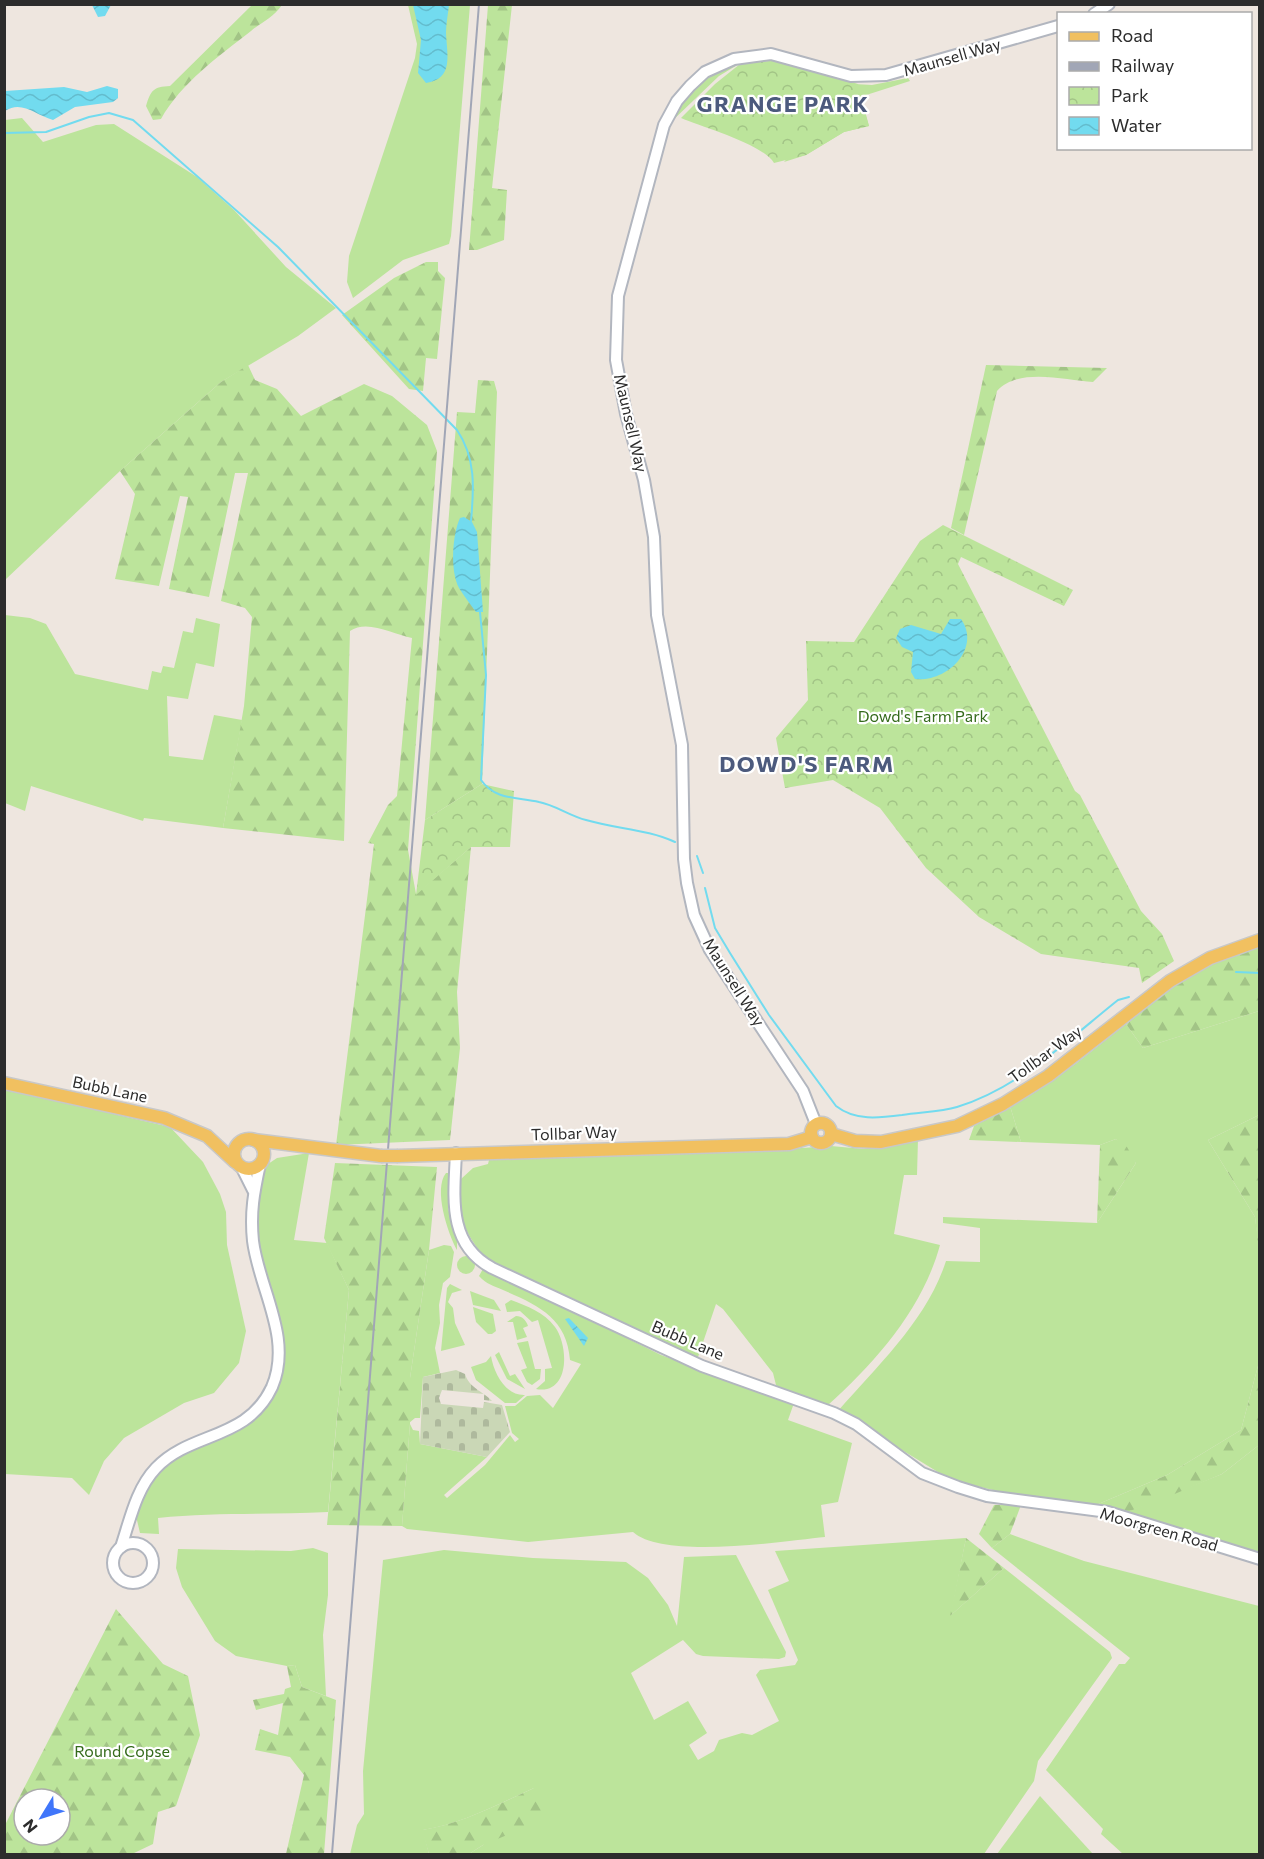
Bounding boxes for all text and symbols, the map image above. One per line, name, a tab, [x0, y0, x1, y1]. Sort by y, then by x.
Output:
legend	[1057, 12, 1252, 150]
text: Road	[1111, 24, 1153, 46]
street label: Maunsell Way	[901, 34, 1003, 80]
text: Railway	[1111, 54, 1174, 76]
text: Park	[1111, 84, 1149, 106]
district label: GRANGE PARK	[697, 90, 869, 117]
text: Water	[1111, 114, 1162, 136]
street label: Maunsell Way	[611, 372, 652, 474]
park label: Dowd's Farm Park	[858, 706, 989, 725]
district label: DOWD'S FARM	[719, 750, 895, 777]
street label: Maunsell Way	[700, 934, 769, 1029]
street label: Tollbar Way	[1004, 1021, 1085, 1087]
street label: Bubb Lane	[71, 1071, 149, 1106]
street label: Tollbar Way	[531, 1122, 617, 1143]
street label: Bubb Lane	[649, 1316, 727, 1363]
street label: Moorgreen Road	[1098, 1503, 1220, 1554]
park label: Round Copse	[74, 1741, 170, 1760]
north arrow	[12, 1787, 72, 1847]
text: N	[19, 1816, 41, 1837]

